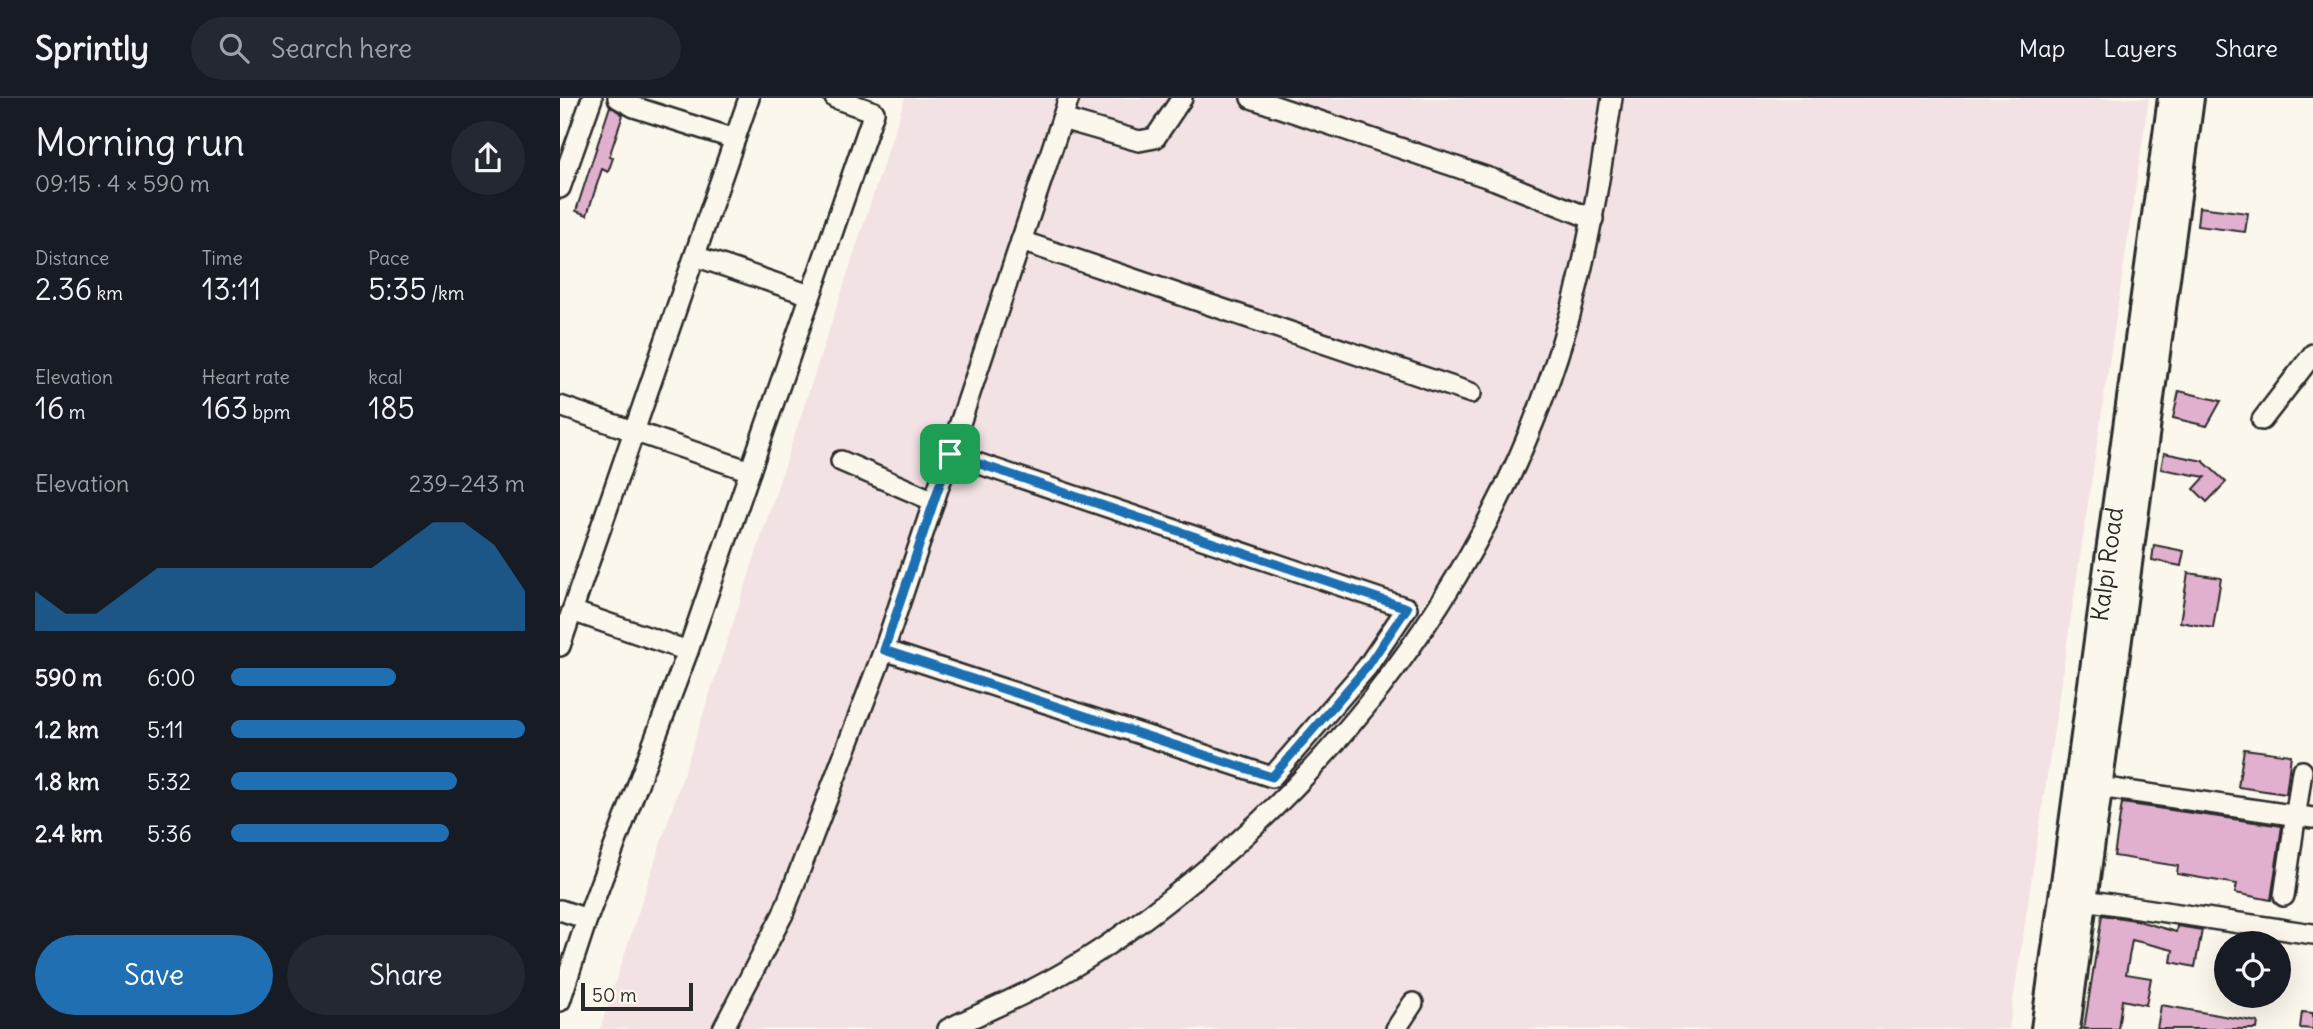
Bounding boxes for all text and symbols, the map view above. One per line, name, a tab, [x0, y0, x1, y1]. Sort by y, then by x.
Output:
search box	[191, 17, 681, 80]
text: Sprintly	[35, 27, 149, 69]
icon: search	[215, 29, 253, 67]
text: Search here	[271, 32, 412, 65]
text: Map	[2019, 33, 2065, 63]
text: Layers	[2103, 33, 2177, 63]
text: Share	[2215, 33, 2278, 63]
text: Morning run	[35, 119, 245, 166]
button: share	[451, 121, 525, 195]
text: 09:15 · 4 × 590 m	[35, 169, 210, 198]
text: Distance	[35, 246, 109, 270]
text: Time	[202, 246, 243, 270]
text: Pace	[368, 246, 410, 270]
text: 2.36	[35, 270, 92, 308]
text: 13:11	[202, 270, 261, 308]
text: 5:35	[368, 270, 427, 308]
text: km	[92, 281, 123, 305]
text: /km	[427, 281, 464, 305]
text: Elevation	[35, 365, 113, 389]
text: Heart rate	[202, 365, 290, 389]
text: kcal	[368, 365, 403, 389]
text: 16	[35, 389, 64, 427]
text: 163	[202, 389, 248, 427]
text: 185	[368, 389, 415, 427]
text: m	[64, 400, 85, 424]
text: bpm	[248, 400, 290, 424]
pin	[920, 424, 980, 484]
icon: arrive	[931, 435, 969, 473]
text: Elevation	[35, 469, 129, 498]
text: 239–243 m	[409, 469, 525, 498]
street label: Kalpi Road	[2084, 505, 2129, 623]
text: 590 m	[35, 663, 102, 692]
text: 6:00	[147, 663, 196, 692]
text: 1.2 km	[35, 715, 99, 744]
text: 5:11	[147, 715, 184, 744]
text: 1.8 km	[35, 767, 100, 796]
text: 5:32	[147, 767, 191, 796]
text: 2.4 km	[35, 819, 103, 848]
text: 5:36	[147, 819, 192, 848]
map controls	[2214, 931, 2291, 1008]
button: locate	[2214, 931, 2291, 1008]
button: Save	[35, 935, 273, 1015]
button: Share	[287, 935, 525, 1015]
scale bar	[581, 980, 693, 1012]
text: 50 m	[592, 983, 637, 1007]

